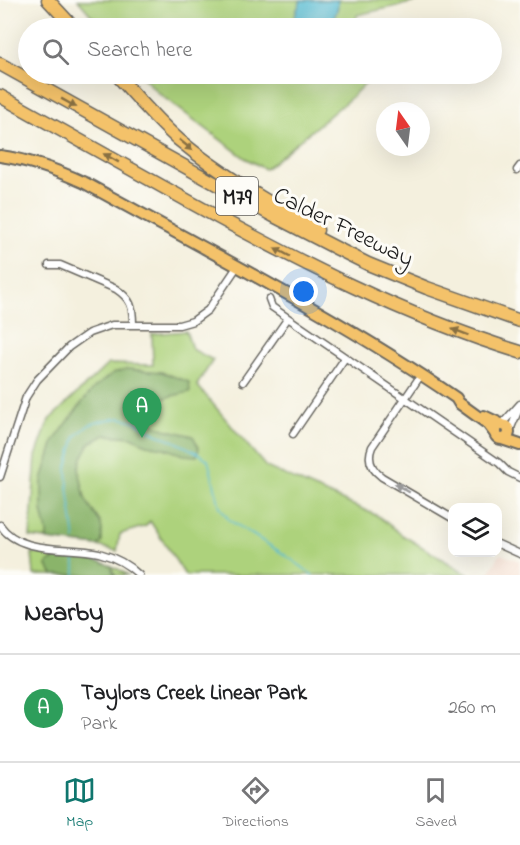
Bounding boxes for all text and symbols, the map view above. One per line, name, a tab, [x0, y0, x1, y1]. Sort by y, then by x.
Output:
search box	[18, 18, 502, 84]
icon: search	[39, 35, 72, 68]
text: Search here	[87, 35, 192, 67]
one-way arrow	[61, 98, 78, 108]
north arrow	[376, 102, 430, 156]
one-way arrow	[178, 139, 194, 152]
one-way arrow	[102, 153, 119, 163]
road number: M79	[216, 177, 258, 215]
street label: Calder Freeway	[266, 179, 419, 278]
one-way arrow	[273, 247, 290, 257]
your location	[289, 277, 318, 306]
one-way arrow	[451, 326, 469, 336]
pin: A	[122, 388, 162, 438]
one-way arrow	[394, 483, 410, 494]
map controls	[448, 503, 502, 557]
button: layers	[448, 503, 502, 557]
text: Nearby	[24, 595, 103, 633]
text: Taylors Creek Linear Park	[81, 678, 307, 710]
text: A	[37, 694, 50, 723]
text: 260 m	[448, 694, 496, 723]
text: Park	[81, 710, 117, 739]
tab: Map	[63, 774, 96, 834]
tab: Directions	[222, 774, 289, 834]
tab: Saved	[415, 774, 457, 834]

